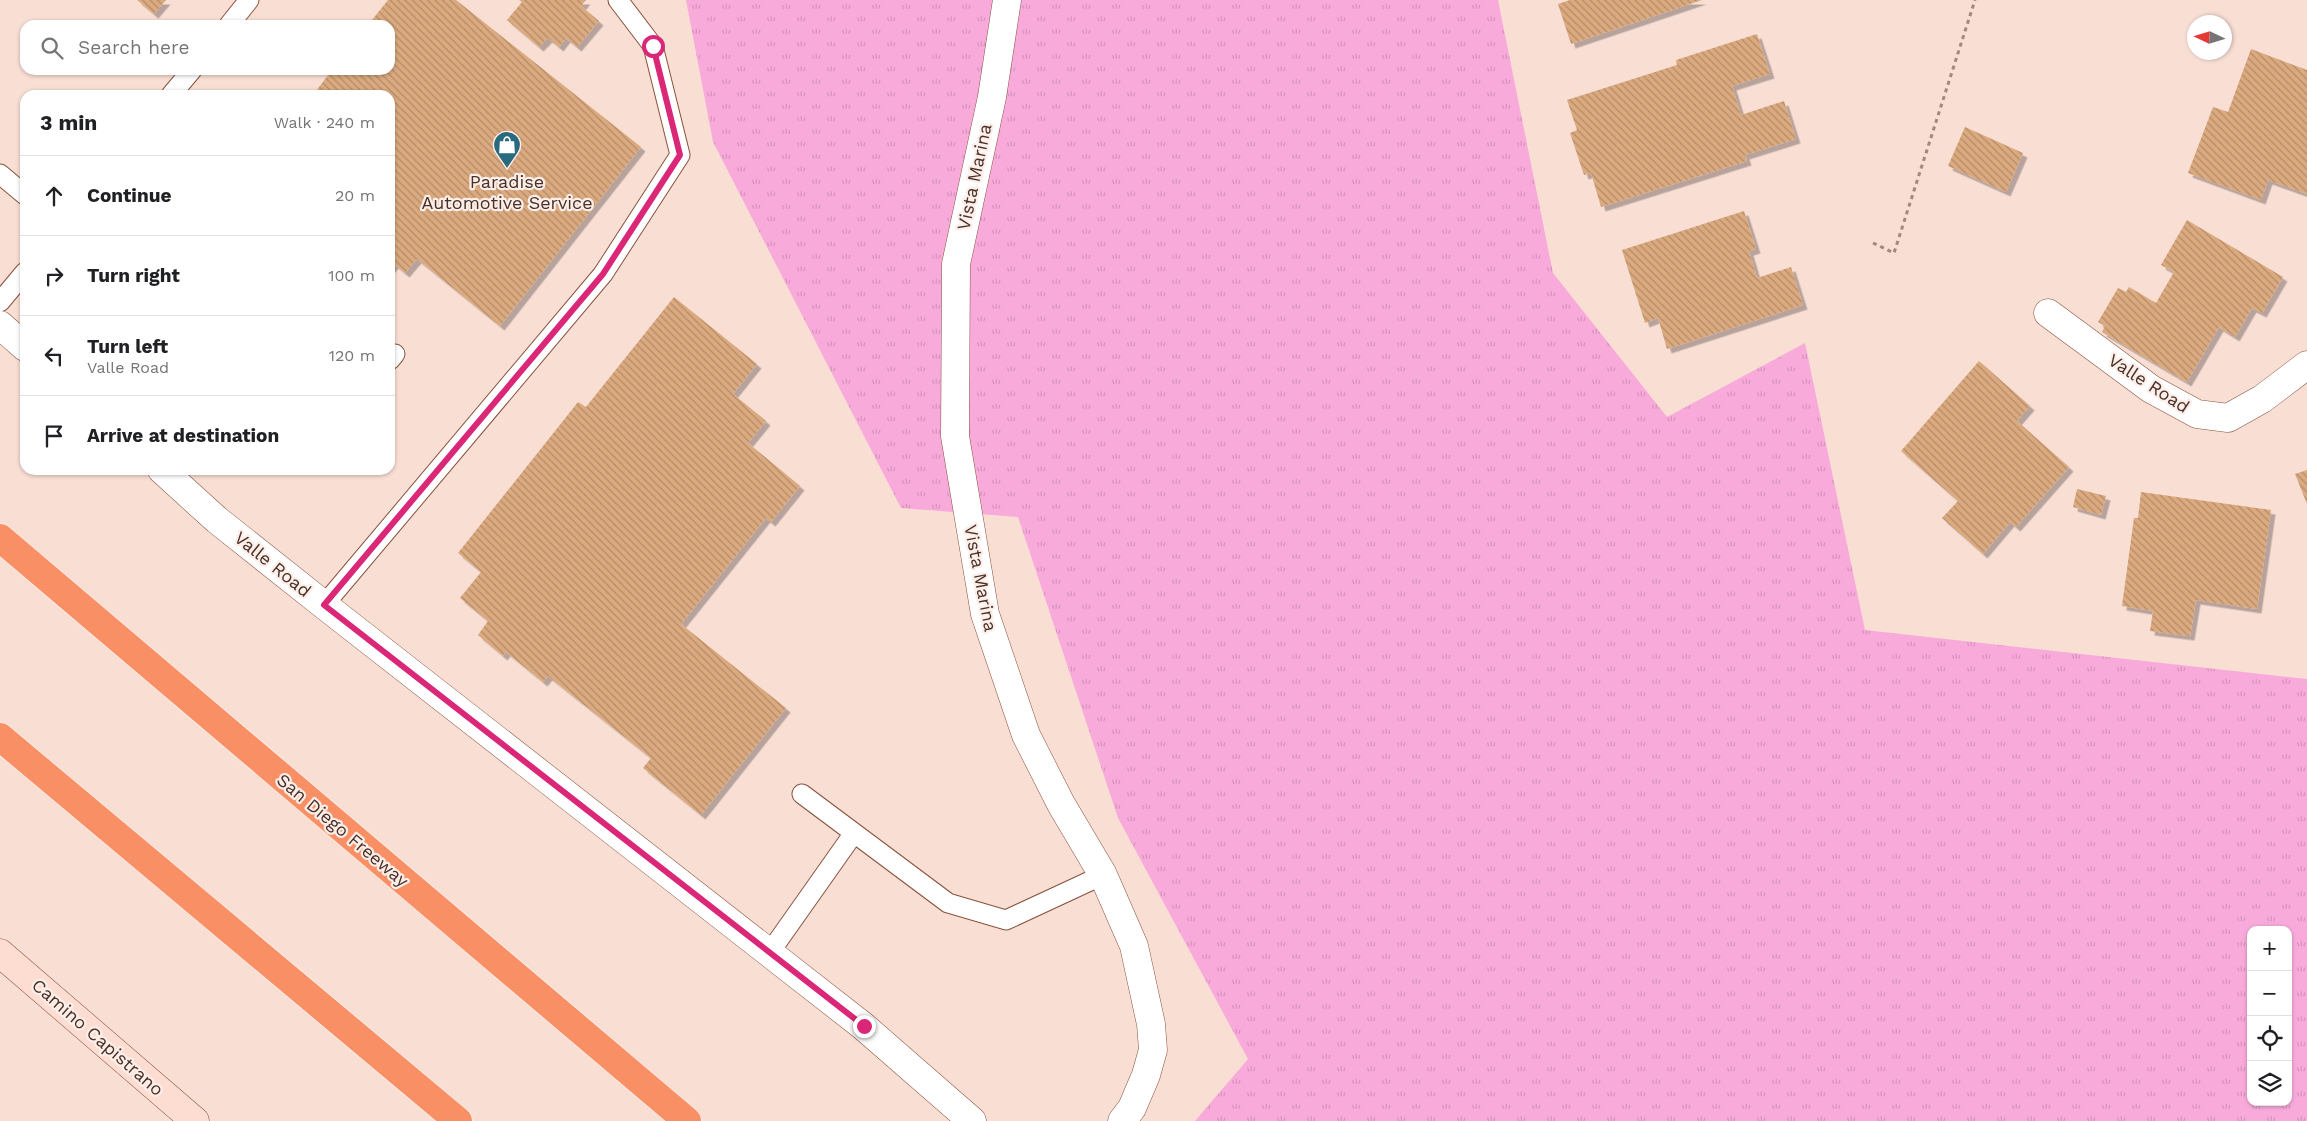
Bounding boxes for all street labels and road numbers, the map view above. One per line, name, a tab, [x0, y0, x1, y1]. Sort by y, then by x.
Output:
street label: Vista Marina	[952, 122, 996, 232]
street label: Valle Road	[2105, 349, 2193, 417]
street label: Vista Marina	[960, 523, 1002, 633]
street label: Valle Road	[231, 527, 315, 601]
street label: San Diego Freeway	[273, 769, 414, 892]
street label: Camino Capistrano	[28, 974, 168, 1100]

